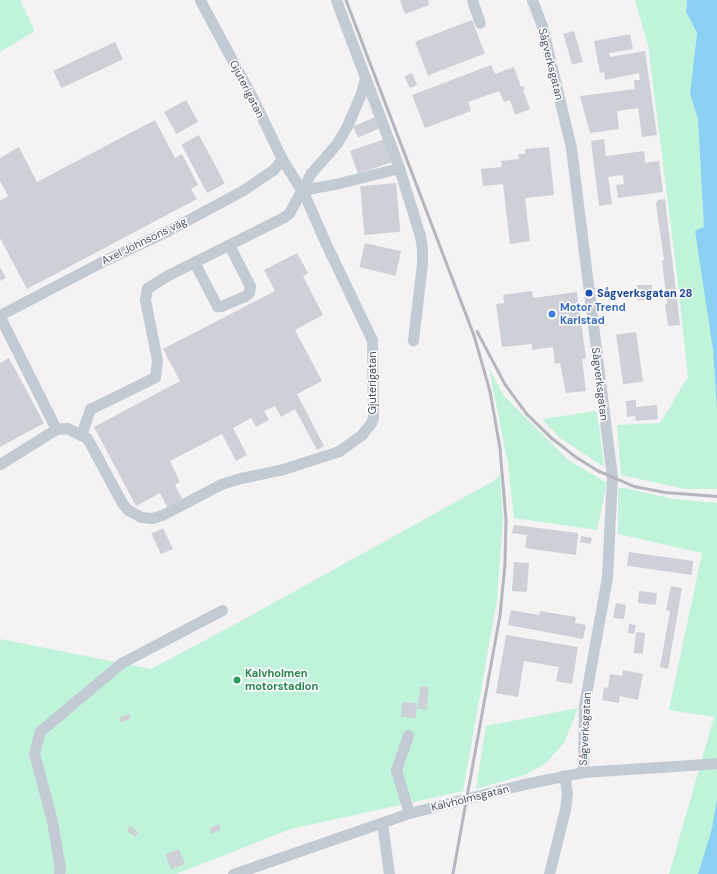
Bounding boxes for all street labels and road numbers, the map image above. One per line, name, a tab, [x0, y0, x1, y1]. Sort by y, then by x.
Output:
street label: Sågverksgatan	[536, 27, 566, 101]
street label: Gjuterigatan	[227, 58, 267, 120]
street label: Axel Johnsons väg	[99, 215, 189, 267]
street label: Sågverksgatan	[589, 347, 611, 421]
street label: Gjuterigatan	[365, 351, 379, 415]
street label: Sågverksgatan	[576, 692, 594, 766]
street label: Kalvholmsgatan	[430, 782, 510, 814]

